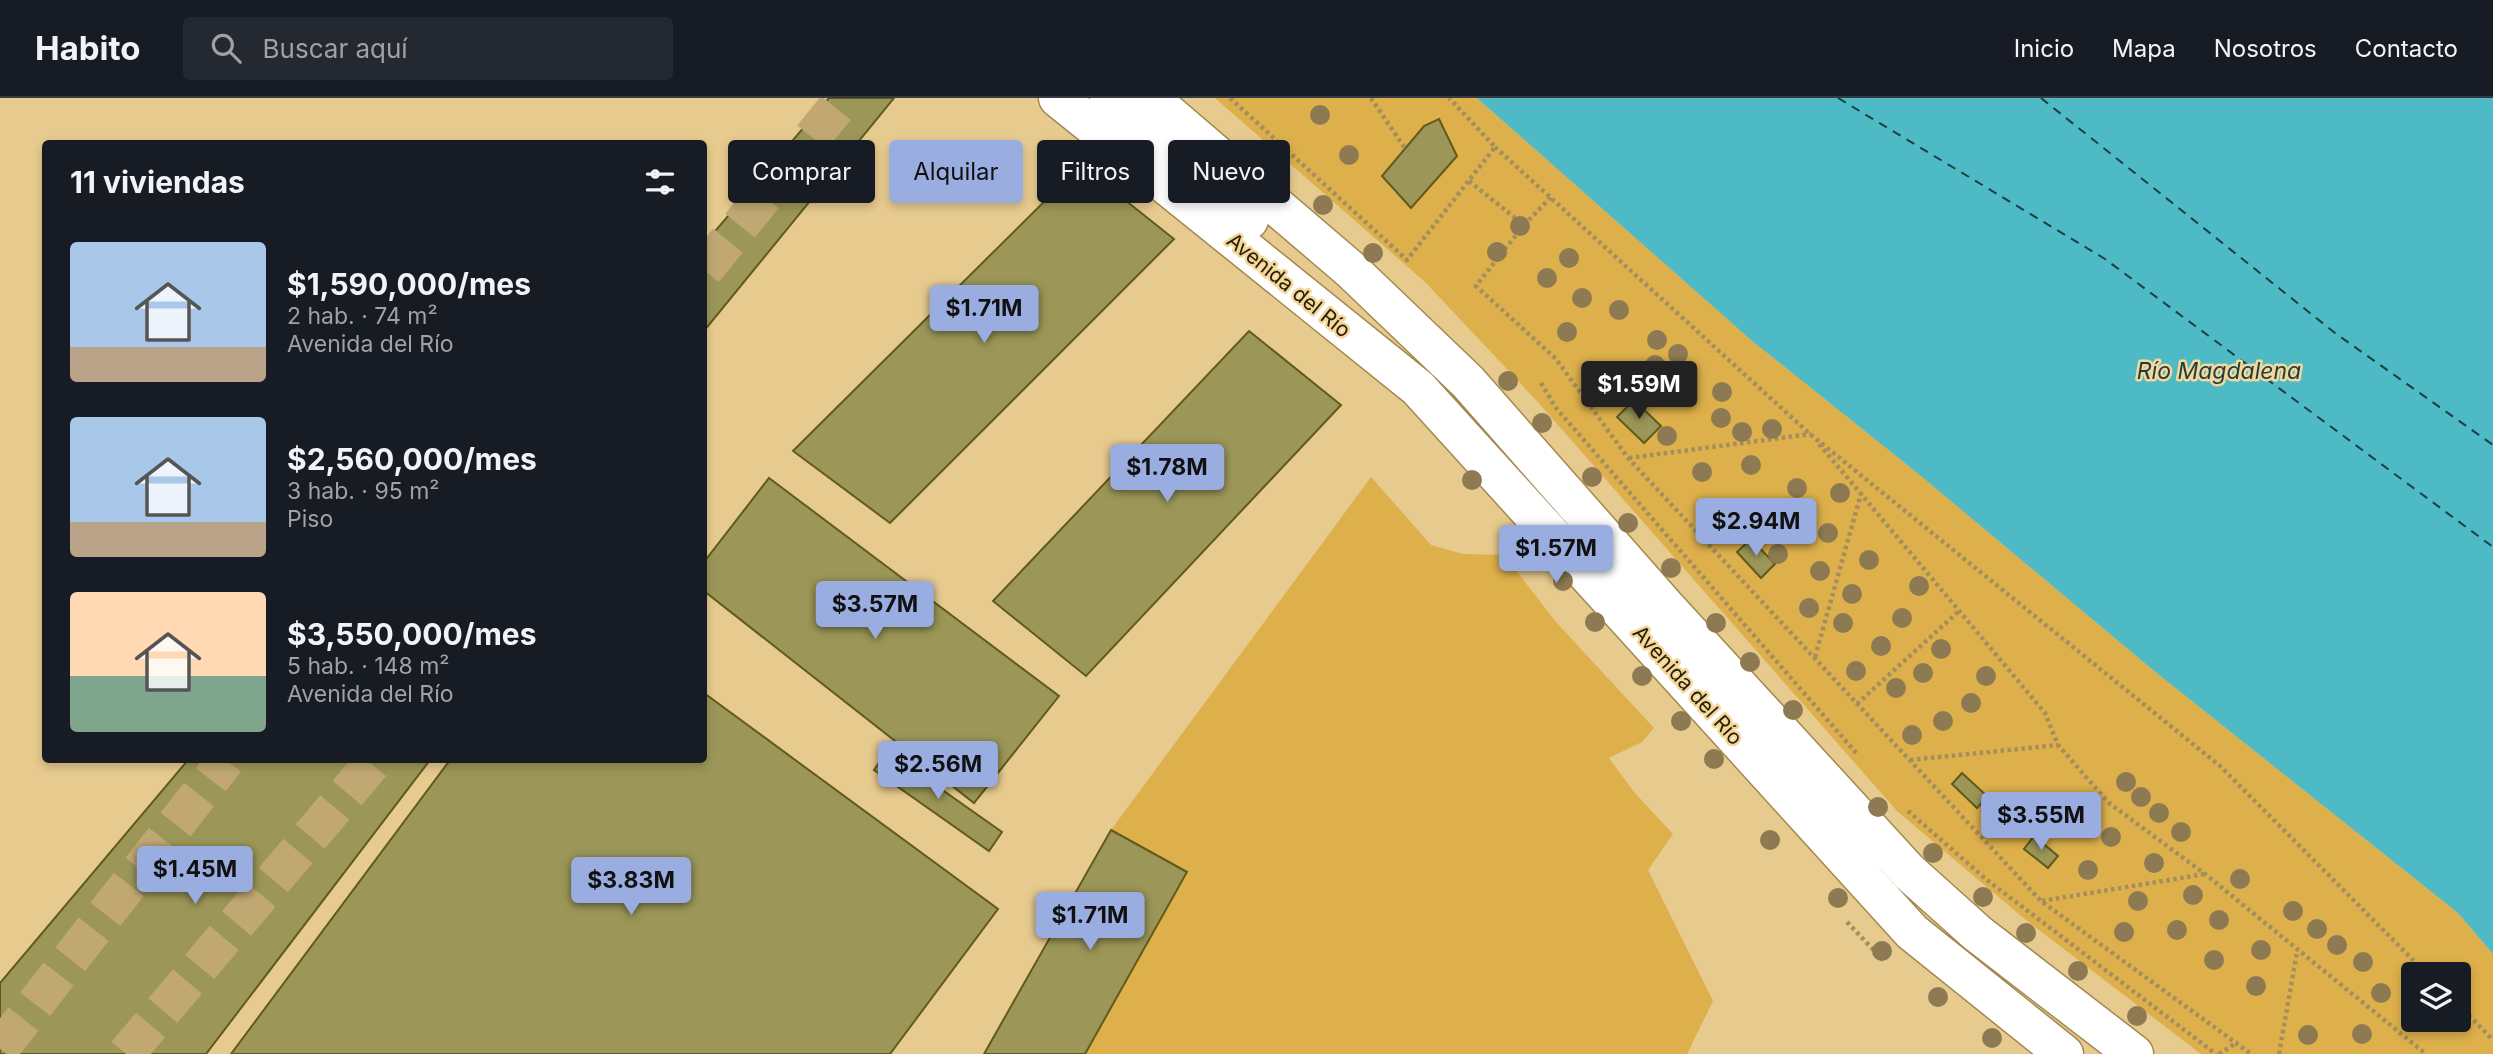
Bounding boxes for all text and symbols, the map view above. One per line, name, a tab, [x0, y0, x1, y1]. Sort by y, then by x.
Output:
search box	[183, 17, 673, 80]
text: Habito	[35, 28, 141, 68]
icon: search	[207, 29, 245, 67]
text: Buscar aquí	[263, 33, 408, 64]
text: Inicio	[2014, 34, 2074, 63]
text: Mapa	[2112, 34, 2176, 63]
text: Nosotros	[2214, 34, 2317, 63]
text: Contacto	[2355, 34, 2458, 63]
chip: Comprar	[728, 140, 875, 203]
chip: Alquilar	[889, 140, 1023, 203]
chip: Filtros	[1037, 140, 1154, 203]
chip: Nuevo	[1168, 140, 1290, 203]
icon: filters	[641, 163, 679, 201]
text: 11 viviendas	[70, 164, 245, 200]
street label: Avenida del Río	[1222, 227, 1356, 343]
text: $1,590,000/mes	[287, 266, 531, 302]
icon: home	[126, 270, 210, 354]
pin: $1.71M	[927, 286, 1041, 345]
text: $1.71M	[946, 294, 1022, 322]
text: 2 hab. · 74 m²	[287, 302, 438, 330]
text: Avenida del Río	[287, 330, 454, 358]
water label: Río Magdalena	[2137, 357, 2301, 385]
pin: $1.59M	[1582, 362, 1696, 421]
text: $1.59M	[1597, 370, 1681, 398]
text: $2,560,000/mes	[287, 441, 537, 477]
pin: $1.78M	[1110, 444, 1224, 504]
icon: home	[126, 445, 210, 529]
text: $1.78M	[1126, 453, 1208, 481]
text: 3 hab. · 95 m²	[287, 477, 440, 505]
pin: $2.94M	[1699, 498, 1813, 558]
text: Piso	[287, 505, 333, 533]
text: $2.94M	[1712, 507, 1800, 535]
pin: $1.57M	[1499, 526, 1613, 585]
text: $1.57M	[1515, 534, 1597, 562]
pin: $3.57M	[818, 582, 932, 641]
text: $3.57M	[832, 590, 918, 618]
text: $3,550,000/mes	[287, 616, 536, 652]
icon: home	[126, 620, 210, 704]
street label: Avenida del Río	[1628, 620, 1748, 750]
text: 5 hab. · 148 m²	[287, 652, 449, 680]
text: Avenida del Río	[287, 680, 454, 708]
pin: $2.56M	[881, 742, 995, 801]
text: $2.56M	[894, 750, 982, 778]
pin: $3.55M	[1984, 792, 2098, 852]
text: $3.55M	[1997, 801, 2085, 829]
pin: $1.45M	[138, 846, 252, 906]
text: $1.45M	[153, 855, 237, 883]
pin: $3.83M	[574, 858, 688, 917]
text: $3.83M	[587, 866, 675, 894]
pin: $1.71M	[1033, 892, 1147, 952]
text: $1.71M	[1052, 901, 1128, 929]
map controls	[2401, 962, 2471, 1032]
button: layers	[2401, 962, 2471, 1032]

